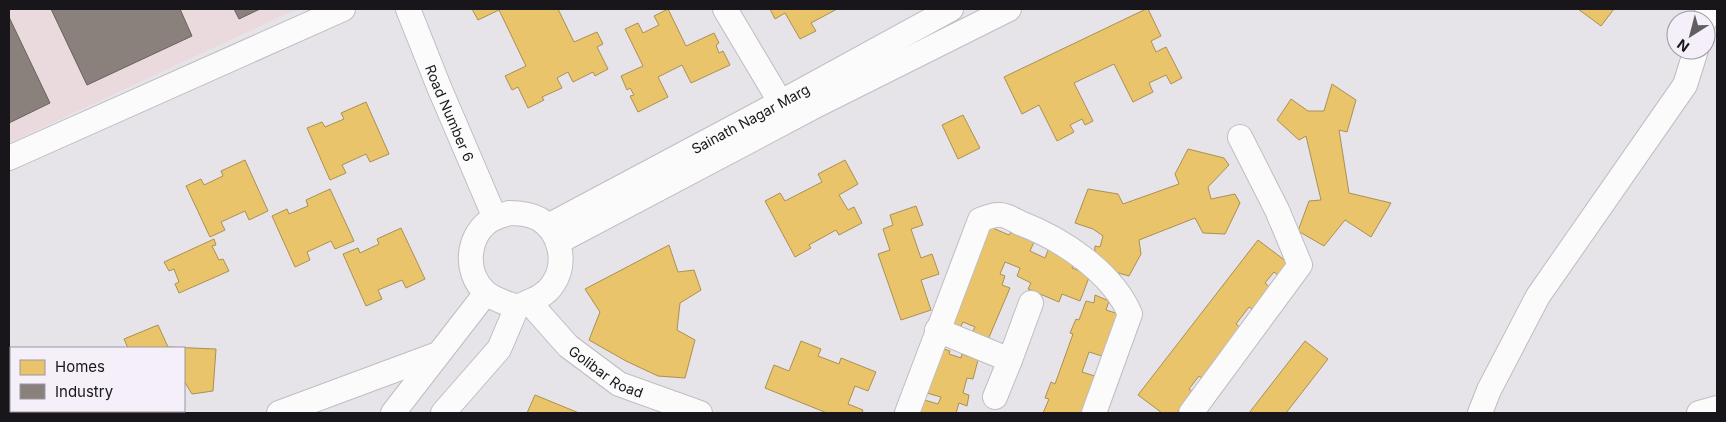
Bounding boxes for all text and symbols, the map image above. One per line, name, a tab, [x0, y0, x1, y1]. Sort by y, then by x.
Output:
north arrow	[1666, 10, 1716, 60]
text: N	[1674, 36, 1692, 56]
street label: Road Number 6	[422, 62, 478, 164]
street label: Sainath Nagar Marg	[688, 80, 812, 157]
street label: Golibar Road	[566, 341, 646, 401]
legend	[10, 347, 185, 412]
text: Homes	[55, 357, 105, 376]
text: Industry	[55, 382, 114, 401]

